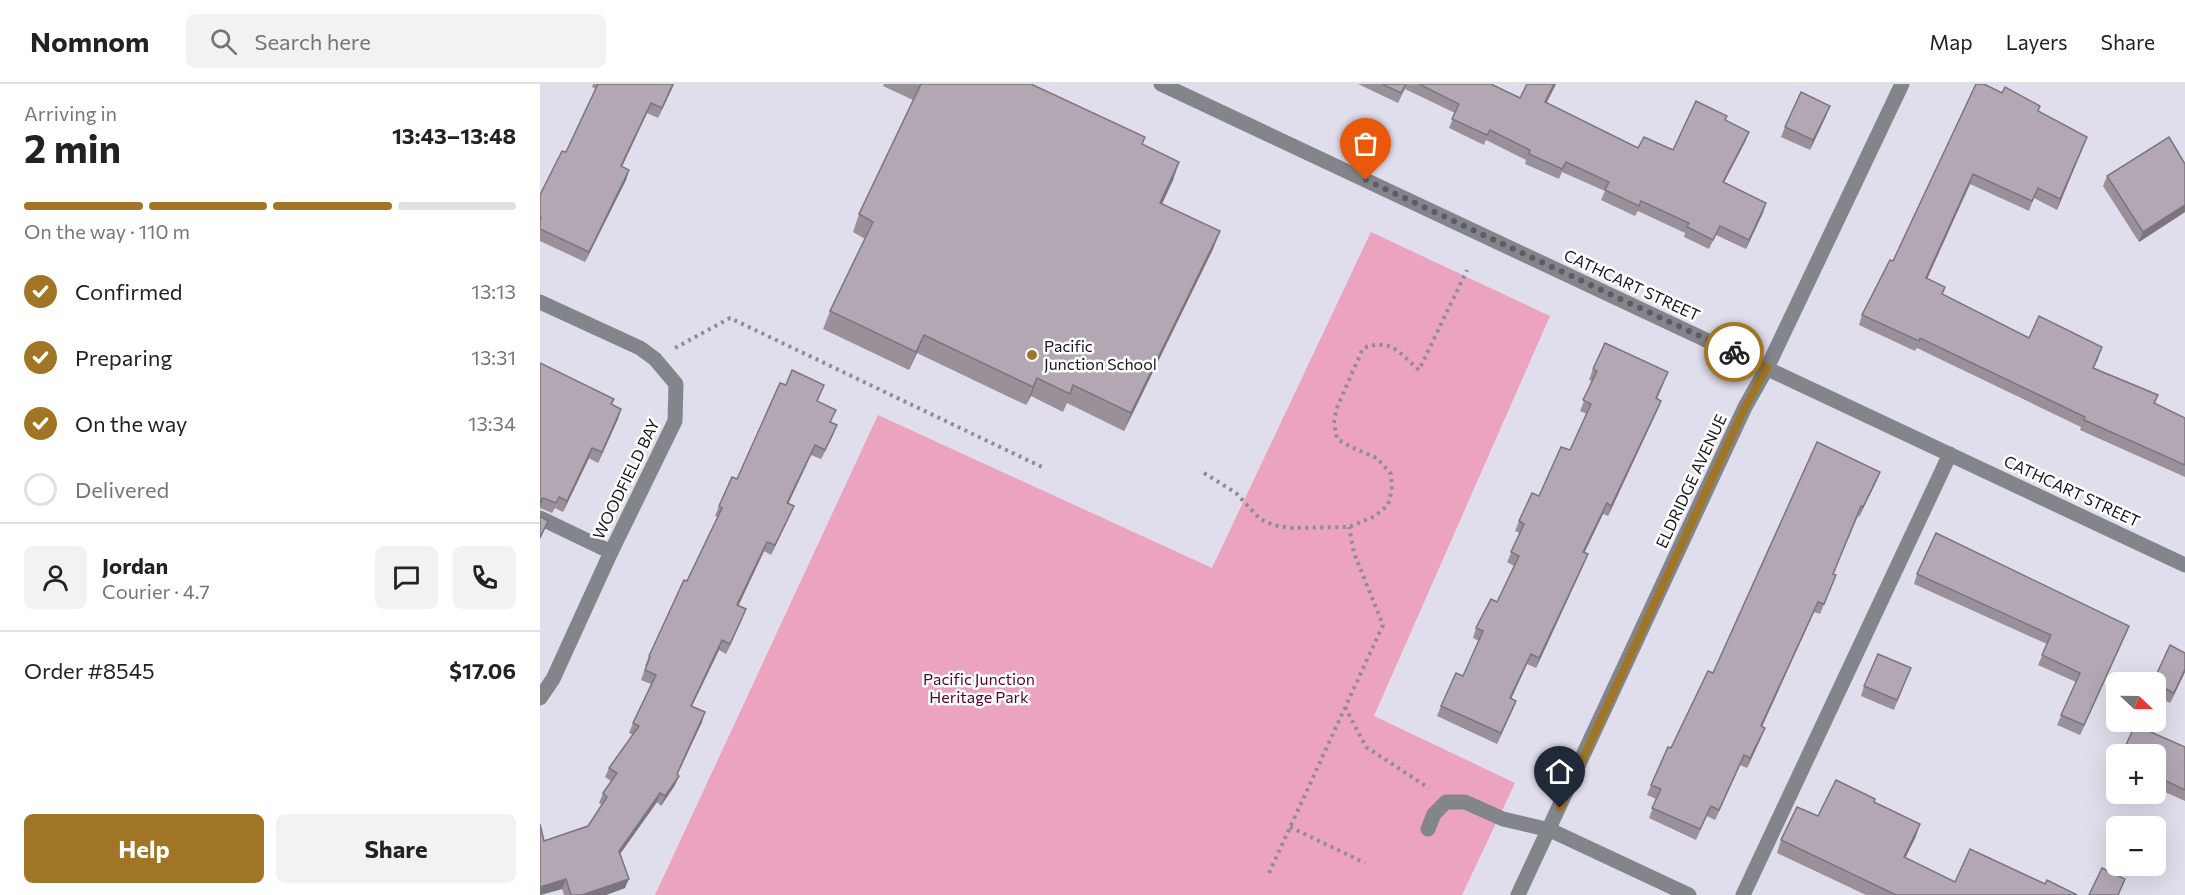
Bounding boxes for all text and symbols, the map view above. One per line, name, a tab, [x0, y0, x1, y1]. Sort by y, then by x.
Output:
search box	[186, 14, 606, 68]
text: Nomnom	[30, 24, 150, 58]
icon: search	[207, 25, 240, 58]
text: Search here	[255, 28, 371, 55]
text: Map	[1929, 29, 1973, 54]
text: Layers	[2006, 29, 2068, 54]
text: Share	[2101, 29, 2155, 54]
text: Arriving in	[24, 101, 117, 125]
pin	[1340, 118, 1391, 180]
text: 13:43–13:48	[392, 122, 516, 149]
text: 2 min	[24, 123, 121, 171]
icon: bag	[1349, 127, 1382, 160]
text: On the way · 110 m	[24, 219, 190, 243]
street label: CATHCART STREET	[1561, 245, 1703, 324]
icon: check	[24, 275, 57, 308]
text: Confirmed	[75, 278, 182, 305]
text: 13:13	[471, 279, 516, 303]
courier	[1704, 322, 1764, 382]
place label: Pacific Junction School	[1044, 336, 1157, 373]
icon: bike	[1718, 336, 1751, 369]
icon: check	[24, 341, 57, 374]
text: Preparing	[75, 344, 172, 371]
text: 13:31	[471, 345, 516, 369]
marker: Pacific Junction School	[1025, 348, 1039, 362]
icon: check	[24, 407, 57, 440]
text: On the way	[75, 410, 187, 437]
text: 13:34	[468, 411, 516, 435]
street label: ELDRIDGE AVENUE	[1651, 411, 1730, 551]
street label: WOODFIELD BAY	[588, 415, 663, 542]
street label: CATHCART STREET	[2001, 451, 2143, 530]
text: Delivered	[75, 476, 169, 503]
button: person	[24, 546, 87, 609]
button: chat	[375, 546, 438, 609]
button: phone	[453, 546, 516, 609]
text: Jordan	[102, 552, 168, 579]
text: Courier · 4.7	[102, 579, 210, 603]
text: Order #8545	[24, 657, 155, 684]
text: $17.06	[449, 657, 516, 684]
park label: Pacific Junction Heritage Park	[923, 669, 1035, 706]
north arrow	[2106, 672, 2166, 732]
map controls	[2106, 672, 2166, 876]
button: +	[2106, 744, 2166, 804]
pin	[1534, 746, 1585, 808]
icon: home	[1543, 755, 1576, 788]
button: Help	[24, 814, 264, 883]
button: Share	[276, 814, 516, 883]
button: −	[2106, 816, 2166, 876]

